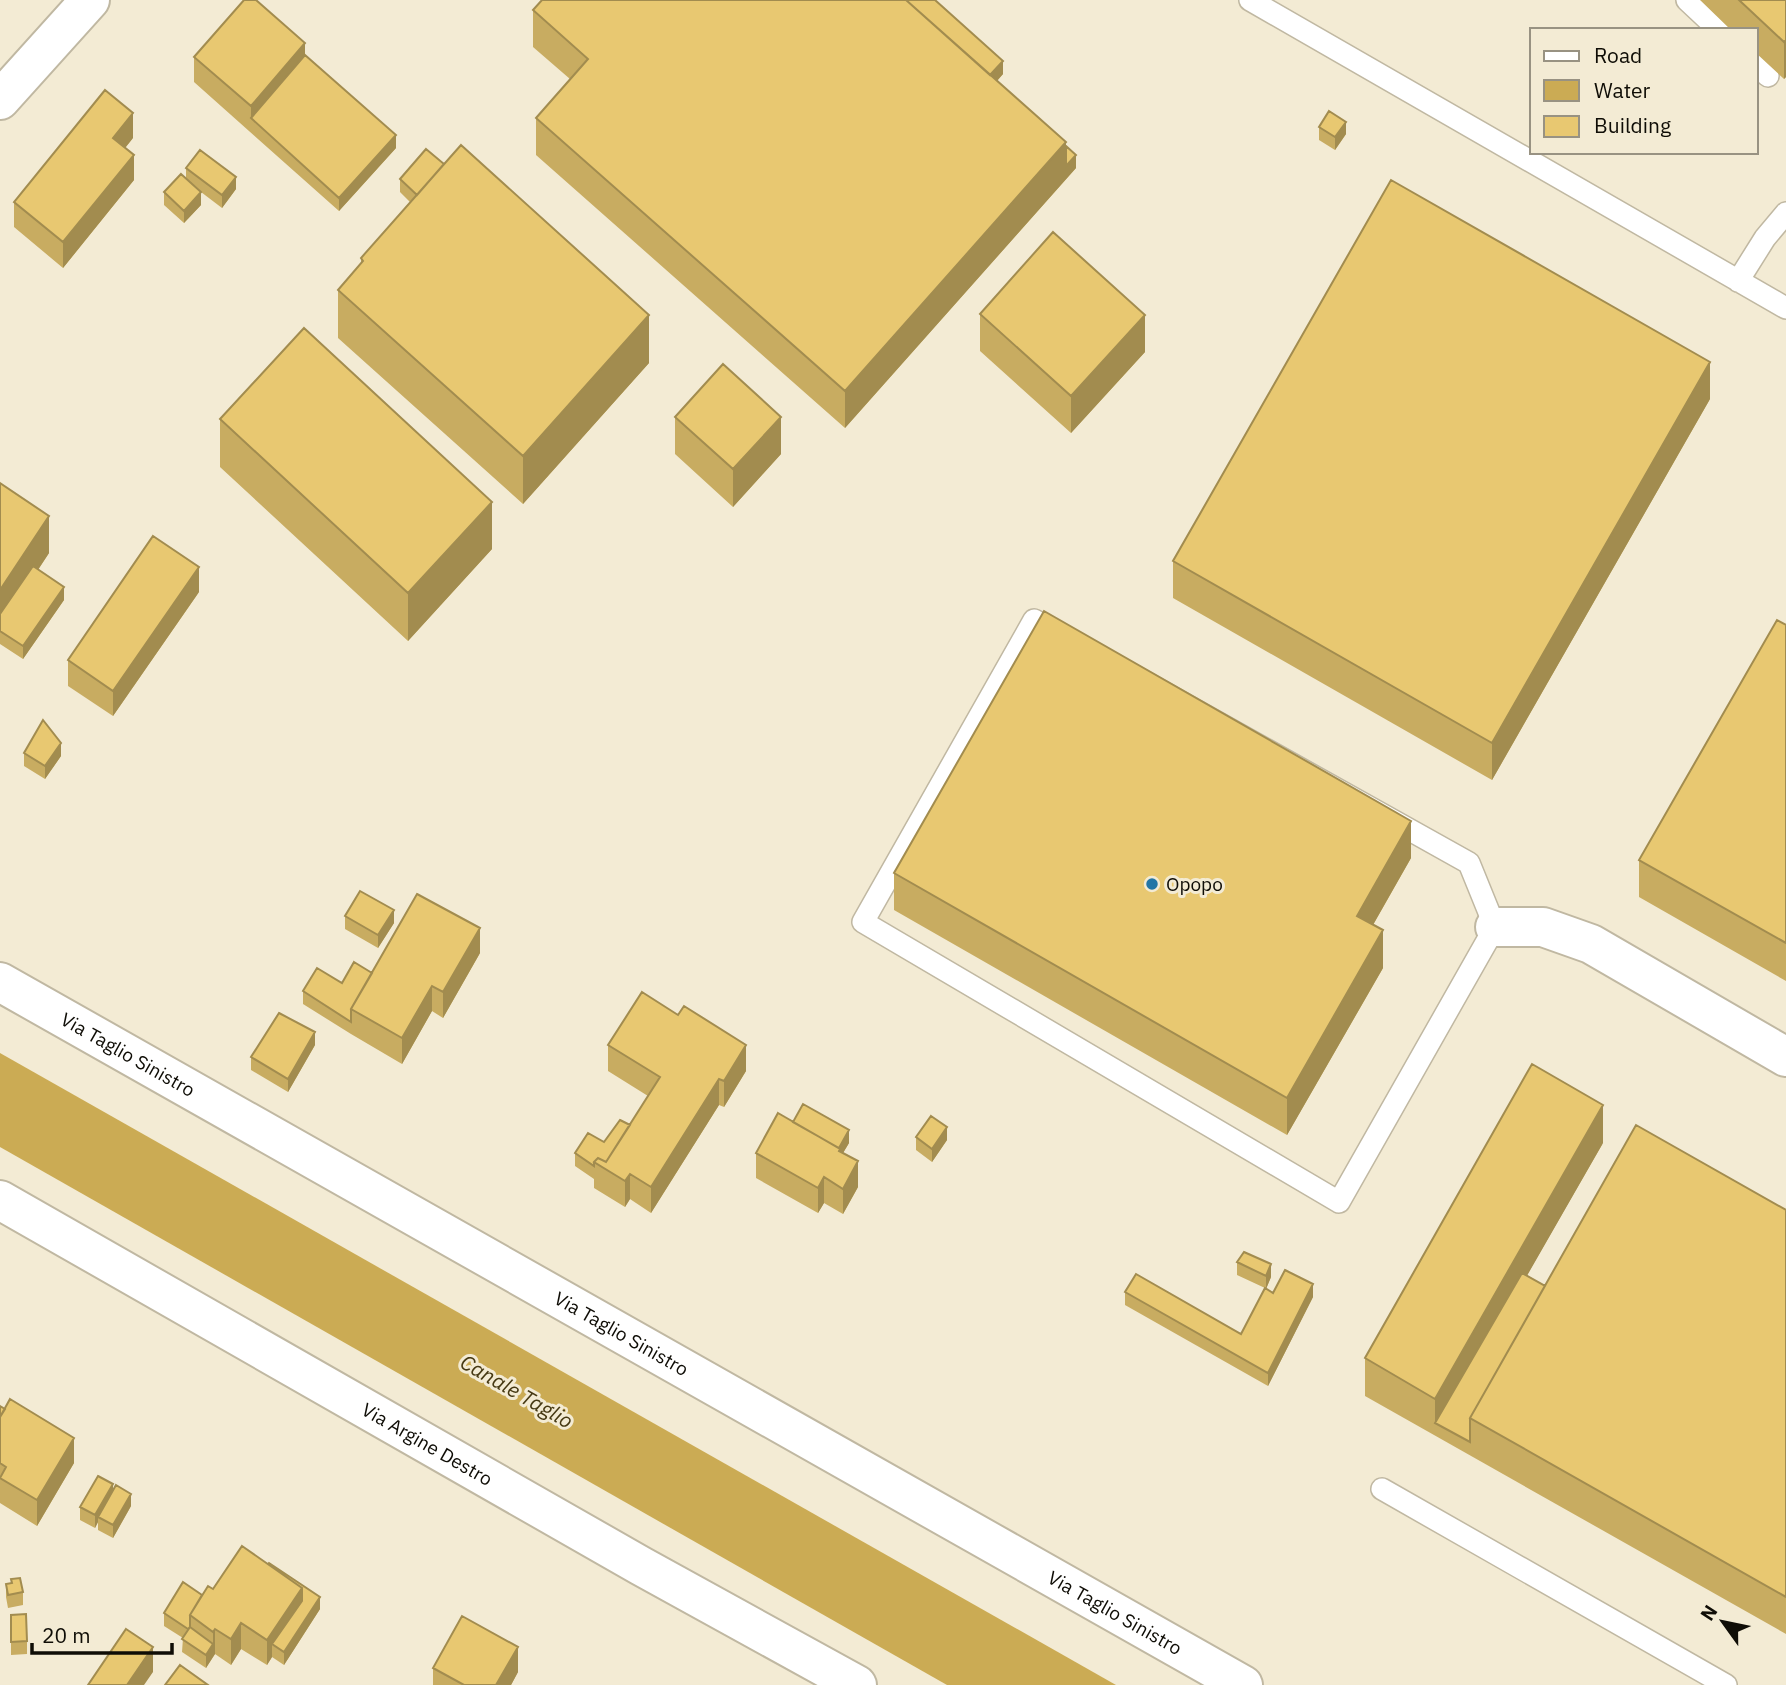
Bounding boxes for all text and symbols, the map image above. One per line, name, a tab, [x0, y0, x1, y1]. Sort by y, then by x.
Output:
legend	[1530, 28, 1758, 154]
text: Road	[1594, 41, 1642, 69]
text: Water	[1594, 76, 1651, 104]
text: Building	[1594, 111, 1671, 139]
place label: Opopo	[1166, 872, 1223, 896]
marker: Opopo	[1144, 876, 1160, 892]
street label: Via Taglio Sinistro	[57, 1007, 199, 1102]
street label: Via Taglio Sinistro	[550, 1286, 693, 1381]
water label: Canale Taglio	[455, 1347, 579, 1435]
street label: Via Argine Destro	[358, 1397, 497, 1491]
street label: Via Taglio Sinistro	[1044, 1565, 1186, 1660]
north arrow	[1688, 1587, 1758, 1657]
text: N	[1695, 1600, 1723, 1625]
scale bar	[32, 1612, 172, 1656]
text: 20 m	[42, 1621, 91, 1649]

